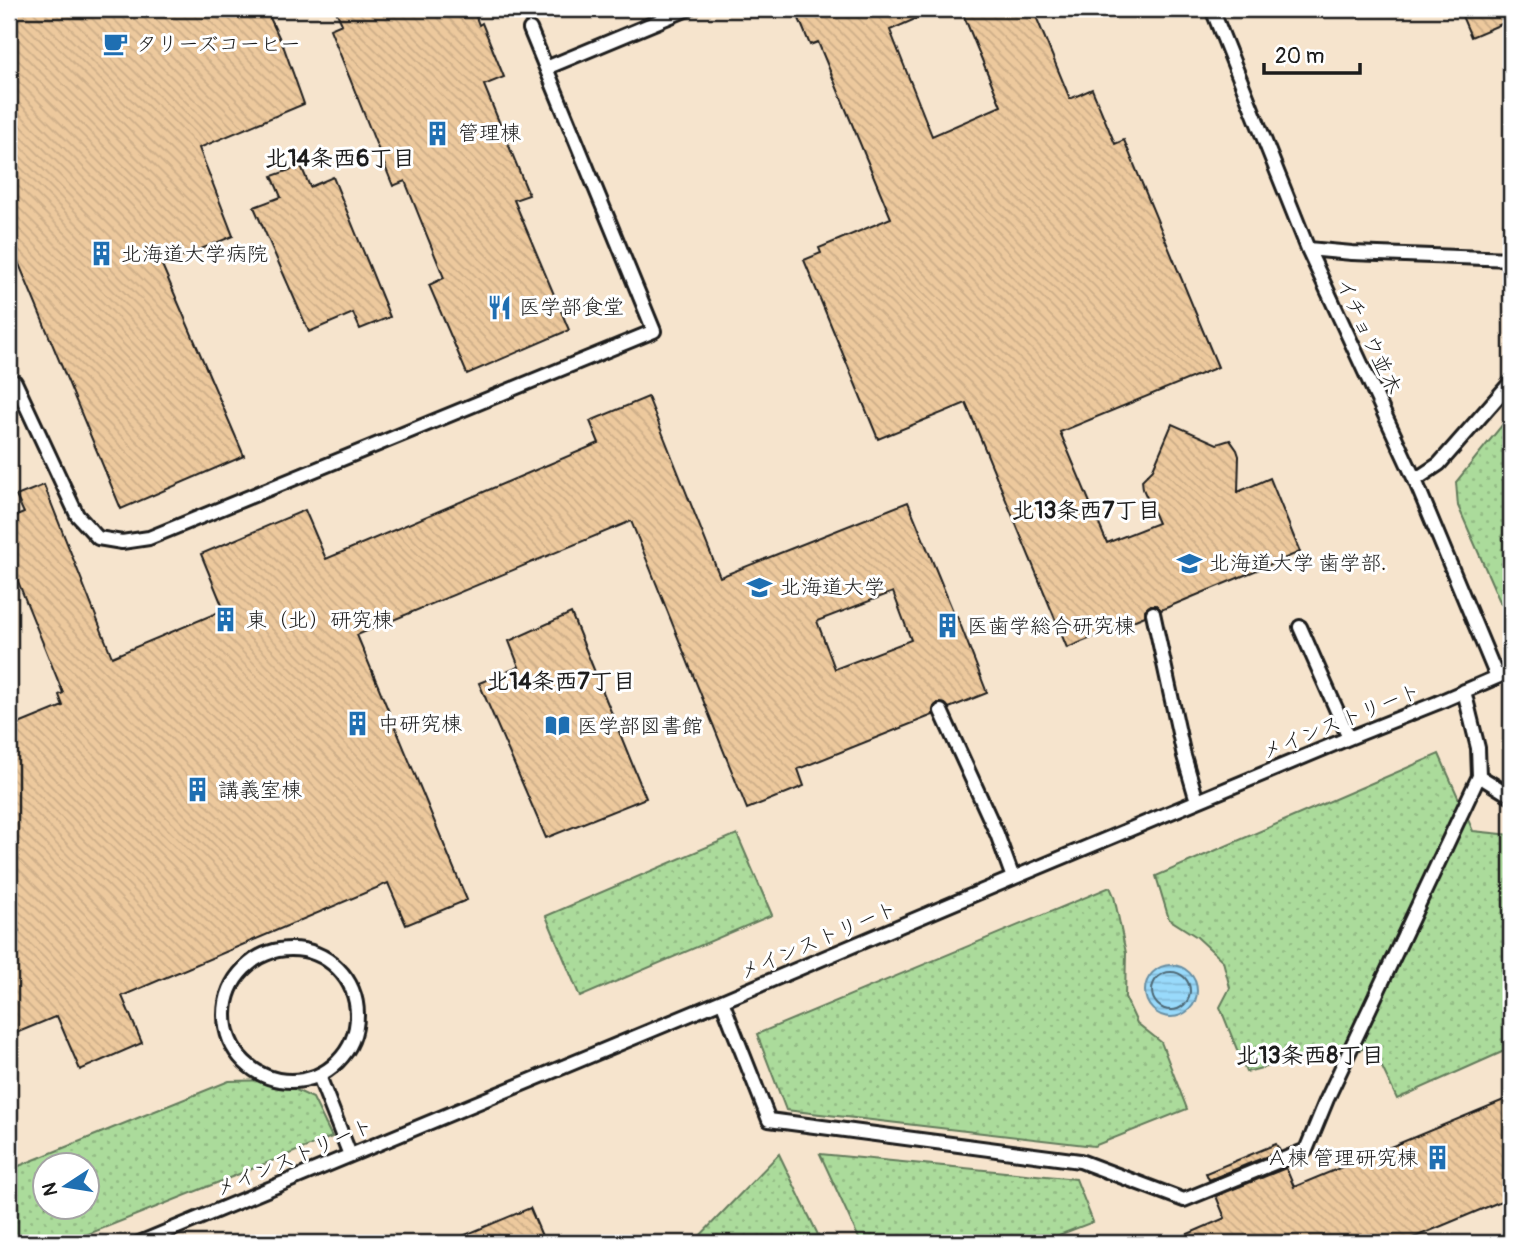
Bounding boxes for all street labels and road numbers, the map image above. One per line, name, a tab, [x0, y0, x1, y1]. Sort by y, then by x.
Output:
street label: イチョウ並木	[1330, 273, 1407, 399]
street label: メインストリート	[1257, 677, 1425, 766]
street label: メインストリート	[735, 895, 902, 986]
street label: メインストリート	[211, 1112, 378, 1203]

